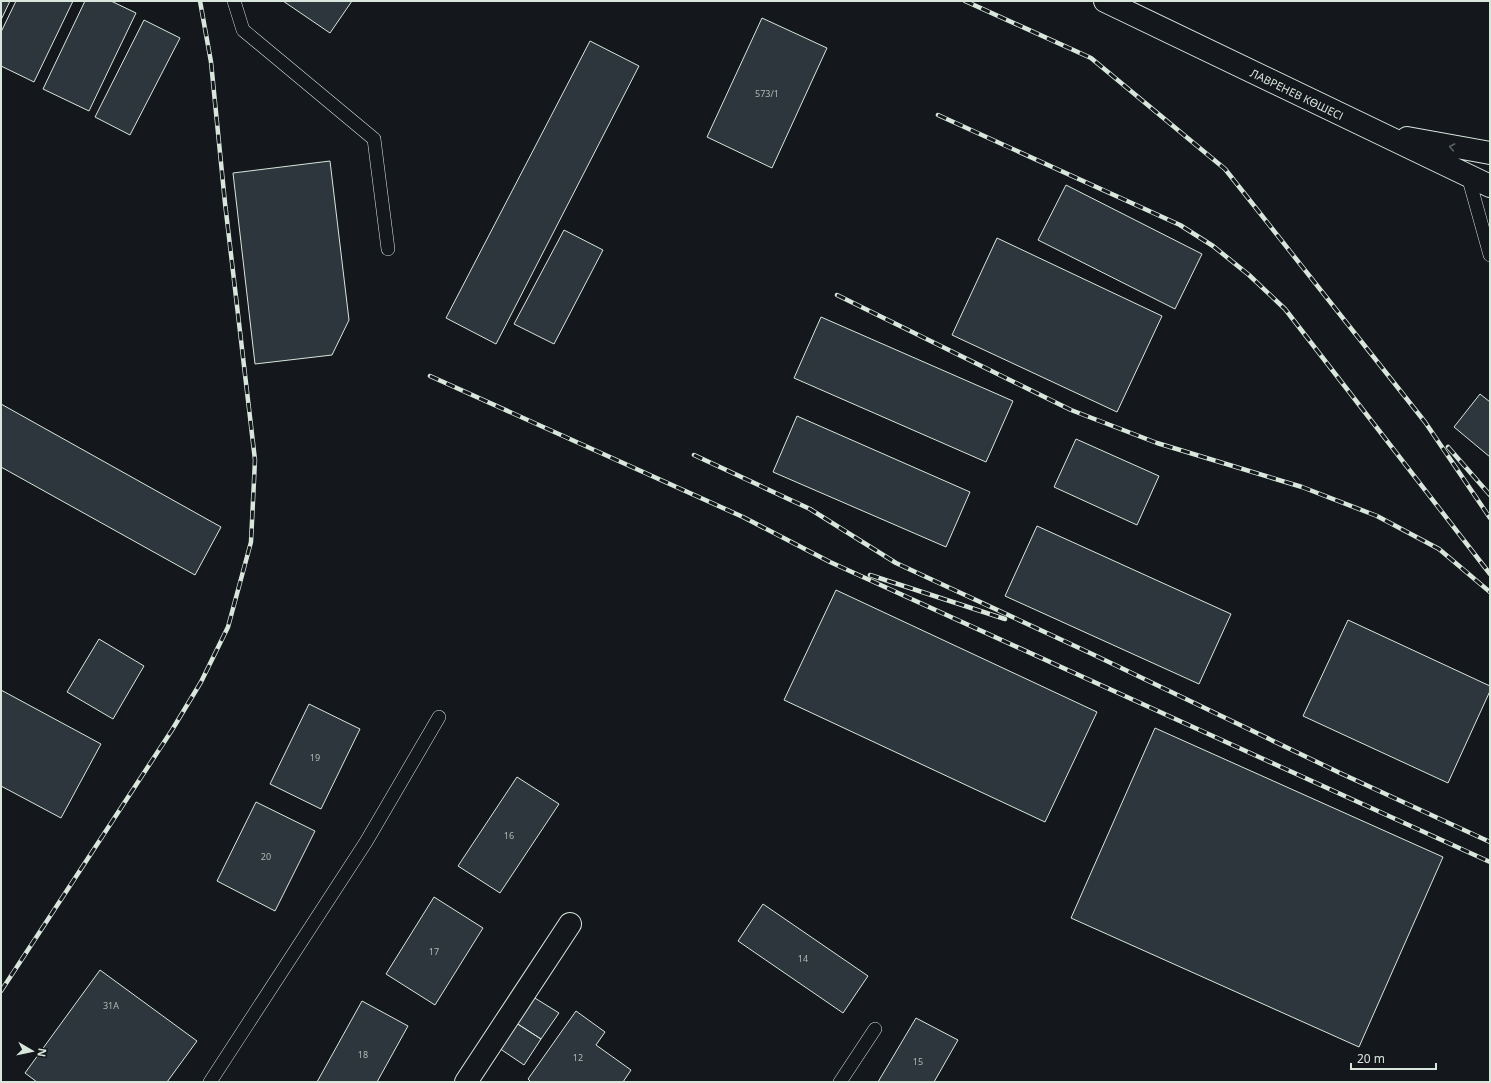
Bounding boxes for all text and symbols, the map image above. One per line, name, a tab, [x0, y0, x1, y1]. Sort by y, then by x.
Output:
street label: ЛАВРЕНЕВ КӨШЕСІ	[1248, 65, 1346, 123]
house number: 573/1	[755, 87, 779, 100]
one-way arrow	[1449, 143, 1455, 151]
house number: 19	[310, 751, 320, 764]
house number: 16	[504, 829, 514, 842]
house number: 20	[261, 850, 271, 863]
house number: 17	[429, 945, 439, 958]
house number: 14	[798, 952, 808, 965]
house number: 31А	[103, 999, 119, 1012]
north arrow	[12, 1031, 52, 1071]
scale bar	[1351, 1045, 1436, 1071]
text: N	[34, 1047, 50, 1058]
house number: 18	[358, 1048, 368, 1061]
text: 20 m	[1357, 1050, 1385, 1067]
house number: 12	[573, 1051, 583, 1064]
house number: 15	[913, 1055, 923, 1068]

